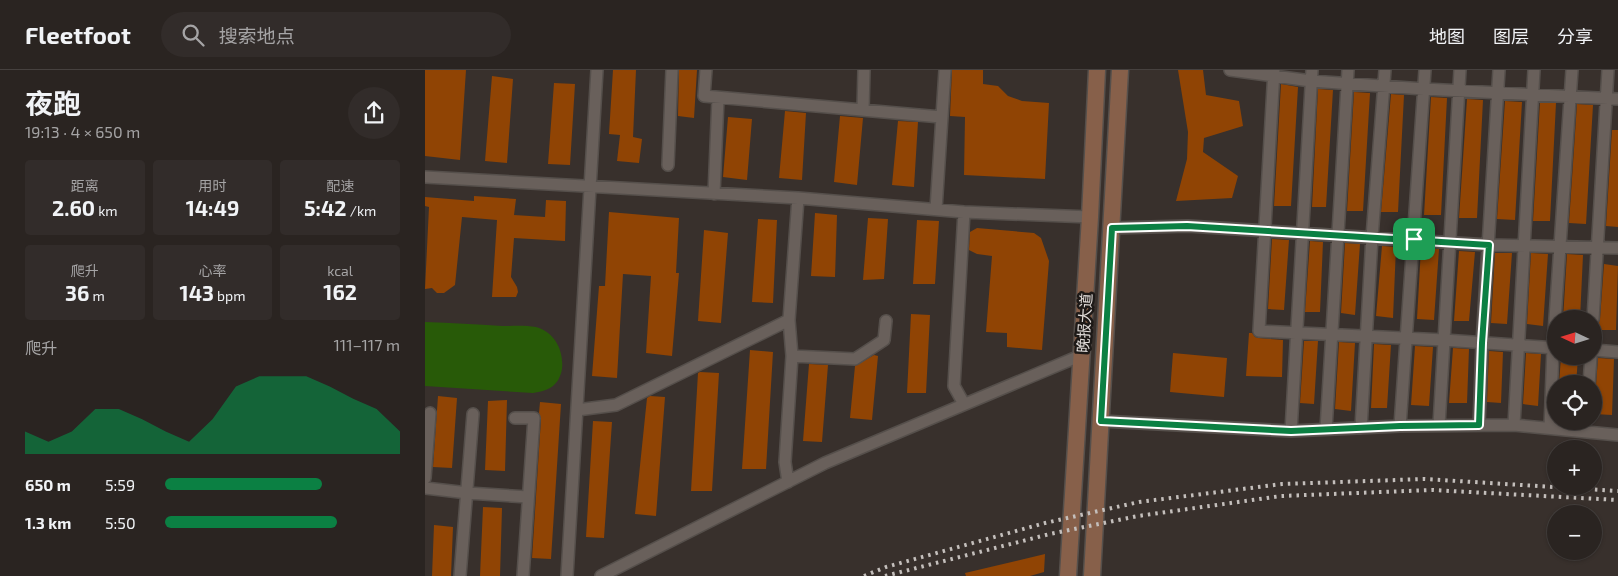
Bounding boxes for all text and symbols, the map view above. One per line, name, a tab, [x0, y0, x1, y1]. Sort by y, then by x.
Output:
search box	[161, 12, 511, 57]
text: Fleetfoot	[25, 20, 131, 49]
icon: search	[179, 21, 207, 49]
text: 搜索地点	[219, 24, 295, 47]
text: 地图	[1429, 25, 1465, 47]
text: 图层	[1493, 25, 1529, 47]
text: 分享	[1557, 25, 1593, 47]
text: 夜跑	[25, 86, 81, 120]
button: share	[348, 87, 400, 139]
text: 19:13 · 4 × 650 m	[25, 122, 140, 141]
text: 距离	[71, 177, 99, 194]
text: 用时	[198, 177, 226, 194]
text: 配速	[326, 177, 354, 194]
text: 2.60	[52, 195, 95, 220]
text: 14:49	[186, 195, 239, 220]
text: 5:42	[304, 195, 347, 220]
text: km	[95, 202, 118, 219]
text: /km	[347, 202, 376, 219]
pin	[1393, 218, 1435, 260]
icon: arrive	[1400, 225, 1428, 253]
text: 爬升	[71, 262, 99, 279]
text: 心率	[198, 262, 226, 279]
text: kcal	[327, 262, 353, 279]
text: 162	[323, 279, 357, 304]
text: 36	[65, 280, 89, 305]
text: 143	[180, 280, 214, 305]
text: m	[89, 287, 105, 304]
text: bpm	[214, 287, 245, 304]
street label: 晚报大道	[1073, 292, 1095, 354]
north arrow	[1547, 310, 1603, 365]
map controls	[1547, 310, 1602, 560]
text: 111–117 m	[333, 335, 400, 354]
text: 爬升	[25, 338, 57, 357]
button: locate	[1547, 375, 1602, 430]
button: +	[1547, 440, 1602, 495]
text: 650 m	[25, 475, 71, 494]
text: 5:59	[105, 475, 135, 494]
button: −	[1547, 505, 1602, 560]
text: 1.3 km	[25, 513, 71, 532]
text: 5:50	[105, 513, 136, 532]

